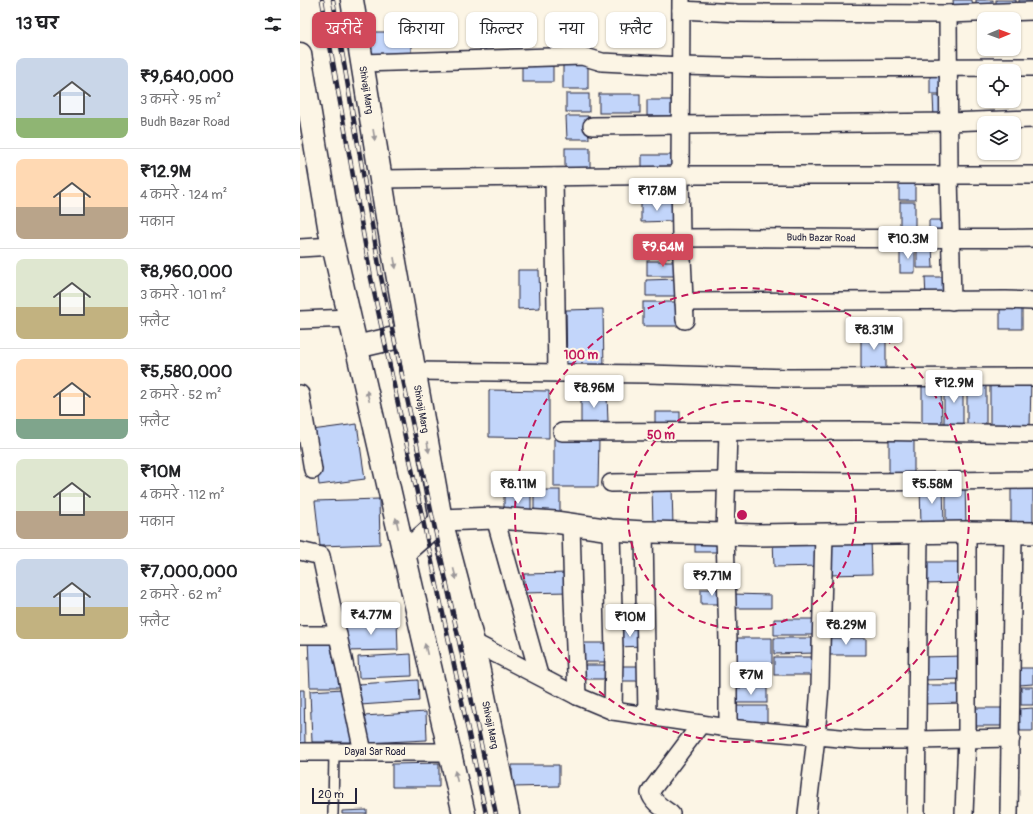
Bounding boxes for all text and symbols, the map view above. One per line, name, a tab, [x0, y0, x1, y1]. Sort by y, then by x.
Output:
chip: खरीदें	[312, 12, 376, 48]
chip: किराया	[384, 12, 458, 48]
chip: फ़िल्टर	[466, 12, 537, 48]
chip: नया	[545, 12, 598, 48]
chip: फ़्लैट	[606, 12, 666, 48]
north arrow	[977, 12, 1021, 56]
map controls	[977, 12, 1021, 160]
text: 13 घर	[16, 13, 58, 34]
icon: filters	[262, 13, 284, 35]
button: locate	[977, 64, 1021, 108]
street label: Shivaji Marg	[356, 65, 376, 115]
text: ₹9,640,000	[140, 66, 234, 87]
icon: home	[48, 74, 96, 122]
text: 3 कमरे · 95 m²	[140, 92, 221, 108]
text: Budh Bazar Road	[140, 114, 230, 130]
button: layers	[977, 116, 1021, 160]
one-way arrow	[371, 129, 377, 141]
text: ₹12.9M	[140, 161, 191, 182]
icon: home	[48, 175, 96, 223]
pin: ₹17.8M	[624, 178, 690, 212]
text: ₹17.8M	[638, 183, 676, 199]
text: 4 कमरे · 124 m²	[140, 187, 227, 203]
text: मकान	[140, 214, 174, 230]
pin: ₹10.3M	[875, 226, 941, 260]
street label: Budh Bazar Road	[786, 231, 856, 245]
text: ₹10.3M	[887, 231, 929, 247]
pin: ₹9.64M	[630, 234, 696, 268]
text: ₹9.64M	[642, 239, 684, 255]
one-way arrow	[393, 257, 399, 270]
text: ₹8,960,000	[140, 261, 233, 282]
icon: home	[48, 275, 96, 323]
text: 3 कमरे · 101 m²	[140, 287, 226, 303]
text: फ़्लैट	[140, 314, 170, 330]
pin: ₹8.31M	[841, 317, 907, 351]
text: ₹8.31M	[855, 322, 893, 338]
text: 100 m	[564, 348, 599, 363]
text: ₹5,580,000	[140, 361, 232, 382]
pin: ₹12.9M	[921, 370, 987, 404]
icon: home	[48, 375, 96, 423]
pin: ₹8.96M	[561, 375, 627, 409]
text: ₹12.9M	[934, 375, 974, 391]
text: ₹8.96M	[574, 380, 614, 396]
street label: Shivaji Marg	[411, 384, 431, 434]
text: 2 कमरे · 52 m²	[140, 387, 221, 403]
one-way arrow	[364, 390, 370, 402]
text: फ़्लैट	[140, 414, 170, 430]
text: 50 m	[647, 428, 675, 443]
one-way arrow	[425, 440, 431, 453]
text: ₹10M	[140, 461, 181, 482]
pin: ₹8.11M	[485, 471, 551, 505]
pin: ₹5.58M	[899, 471, 965, 505]
icon: home	[48, 475, 96, 523]
text: ₹8.11M	[500, 476, 536, 492]
text: ₹5.58M	[912, 476, 952, 492]
text: 4 कमरे · 112 m²	[140, 487, 225, 503]
centre of rings	[735, 508, 749, 522]
text: मकान	[140, 514, 174, 530]
one-way arrow	[393, 517, 399, 529]
text: ₹7,000,000	[140, 561, 238, 582]
pin: ₹9.71M	[679, 563, 745, 597]
one-way arrow	[453, 567, 459, 580]
text: ₹9.71M	[693, 568, 731, 584]
icon: home	[48, 575, 96, 623]
text: 2 कमरे · 62 m²	[140, 587, 222, 603]
pin: ₹4.77M	[338, 602, 404, 636]
pin: ₹10M	[606, 604, 654, 638]
text: ₹4.77M	[350, 607, 392, 623]
text: ₹10M	[614, 609, 646, 625]
pin: ₹8.29M	[813, 612, 879, 646]
text: फ़्लैट	[140, 614, 170, 630]
text: ₹8.29M	[826, 617, 866, 633]
one-way arrow	[423, 643, 429, 656]
pin: ₹7M	[732, 662, 770, 696]
text: ₹7M	[739, 667, 763, 683]
street label: Shivaji Marg	[479, 700, 501, 750]
street label: Dayal Sar Road	[344, 746, 406, 758]
one-way arrow	[452, 770, 458, 782]
scale bar	[312, 786, 357, 805]
text: 20 m	[318, 788, 344, 801]

